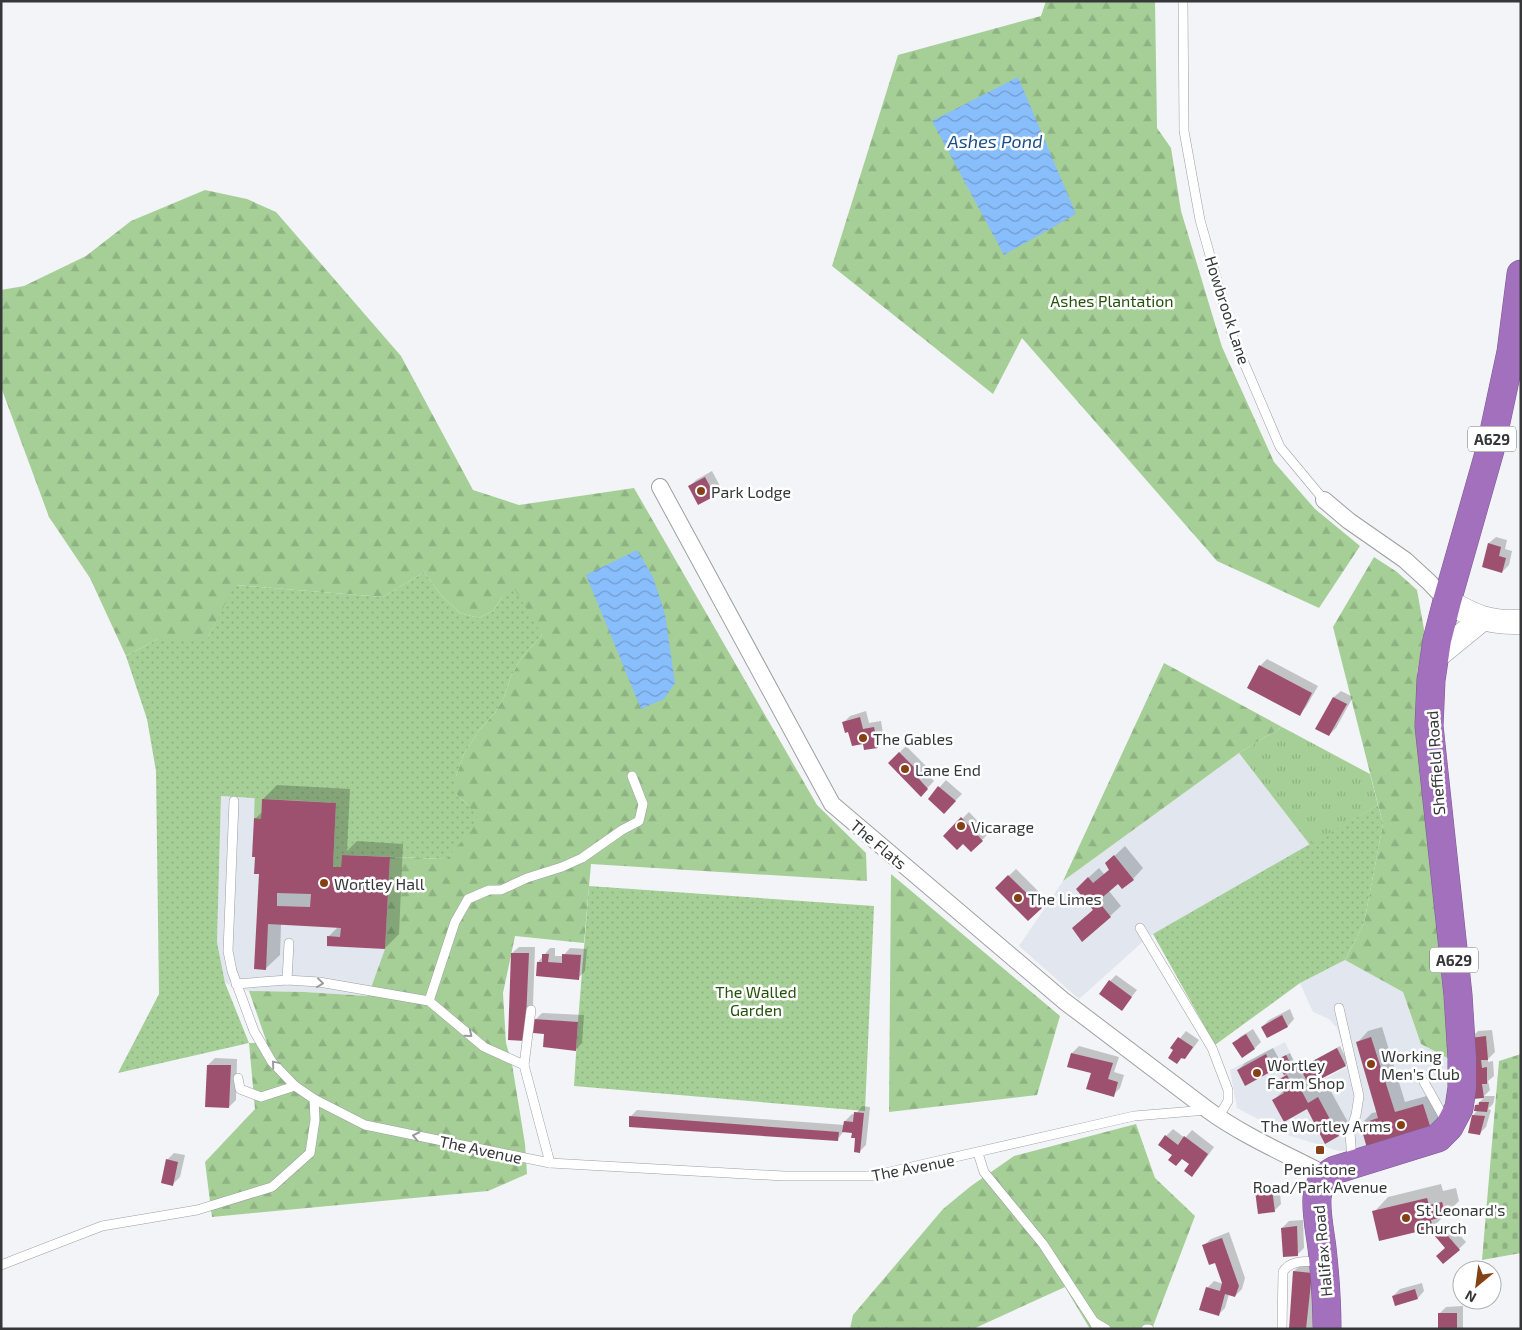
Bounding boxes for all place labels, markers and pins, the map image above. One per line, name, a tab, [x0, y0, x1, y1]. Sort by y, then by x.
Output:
place label: Park Lodge	[711, 482, 791, 501]
marker: Park Lodge	[695, 485, 707, 497]
place label: The Gables	[873, 729, 953, 748]
marker: The Gables	[857, 732, 869, 744]
place label: Lane End	[915, 760, 981, 779]
marker: Lane End	[899, 763, 911, 775]
place label: Vicarage	[971, 817, 1034, 836]
marker: Vicarage	[955, 820, 967, 832]
place label: Wortley Hall	[334, 874, 425, 893]
marker: Wortley Hall	[318, 877, 330, 889]
place label: The Limes	[1028, 889, 1102, 908]
marker: The Limes	[1012, 892, 1024, 904]
place label: Working Men's Club	[1381, 1046, 1460, 1083]
place label: Wortley Farm Shop	[1267, 1055, 1345, 1092]
marker: Working Men's Club	[1365, 1058, 1377, 1070]
marker: Wortley Farm Shop	[1251, 1067, 1263, 1079]
place label: The Wortley Arms	[1261, 1116, 1391, 1135]
marker: The Wortley Arms	[1395, 1119, 1407, 1131]
marker: Penistone Road/Park Avenue	[1314, 1144, 1326, 1156]
place label: Penistone Road/Park Avenue	[1253, 1159, 1387, 1196]
place label: St Leonard's Church	[1416, 1200, 1505, 1237]
marker: St Leonard's Church	[1400, 1212, 1412, 1224]

